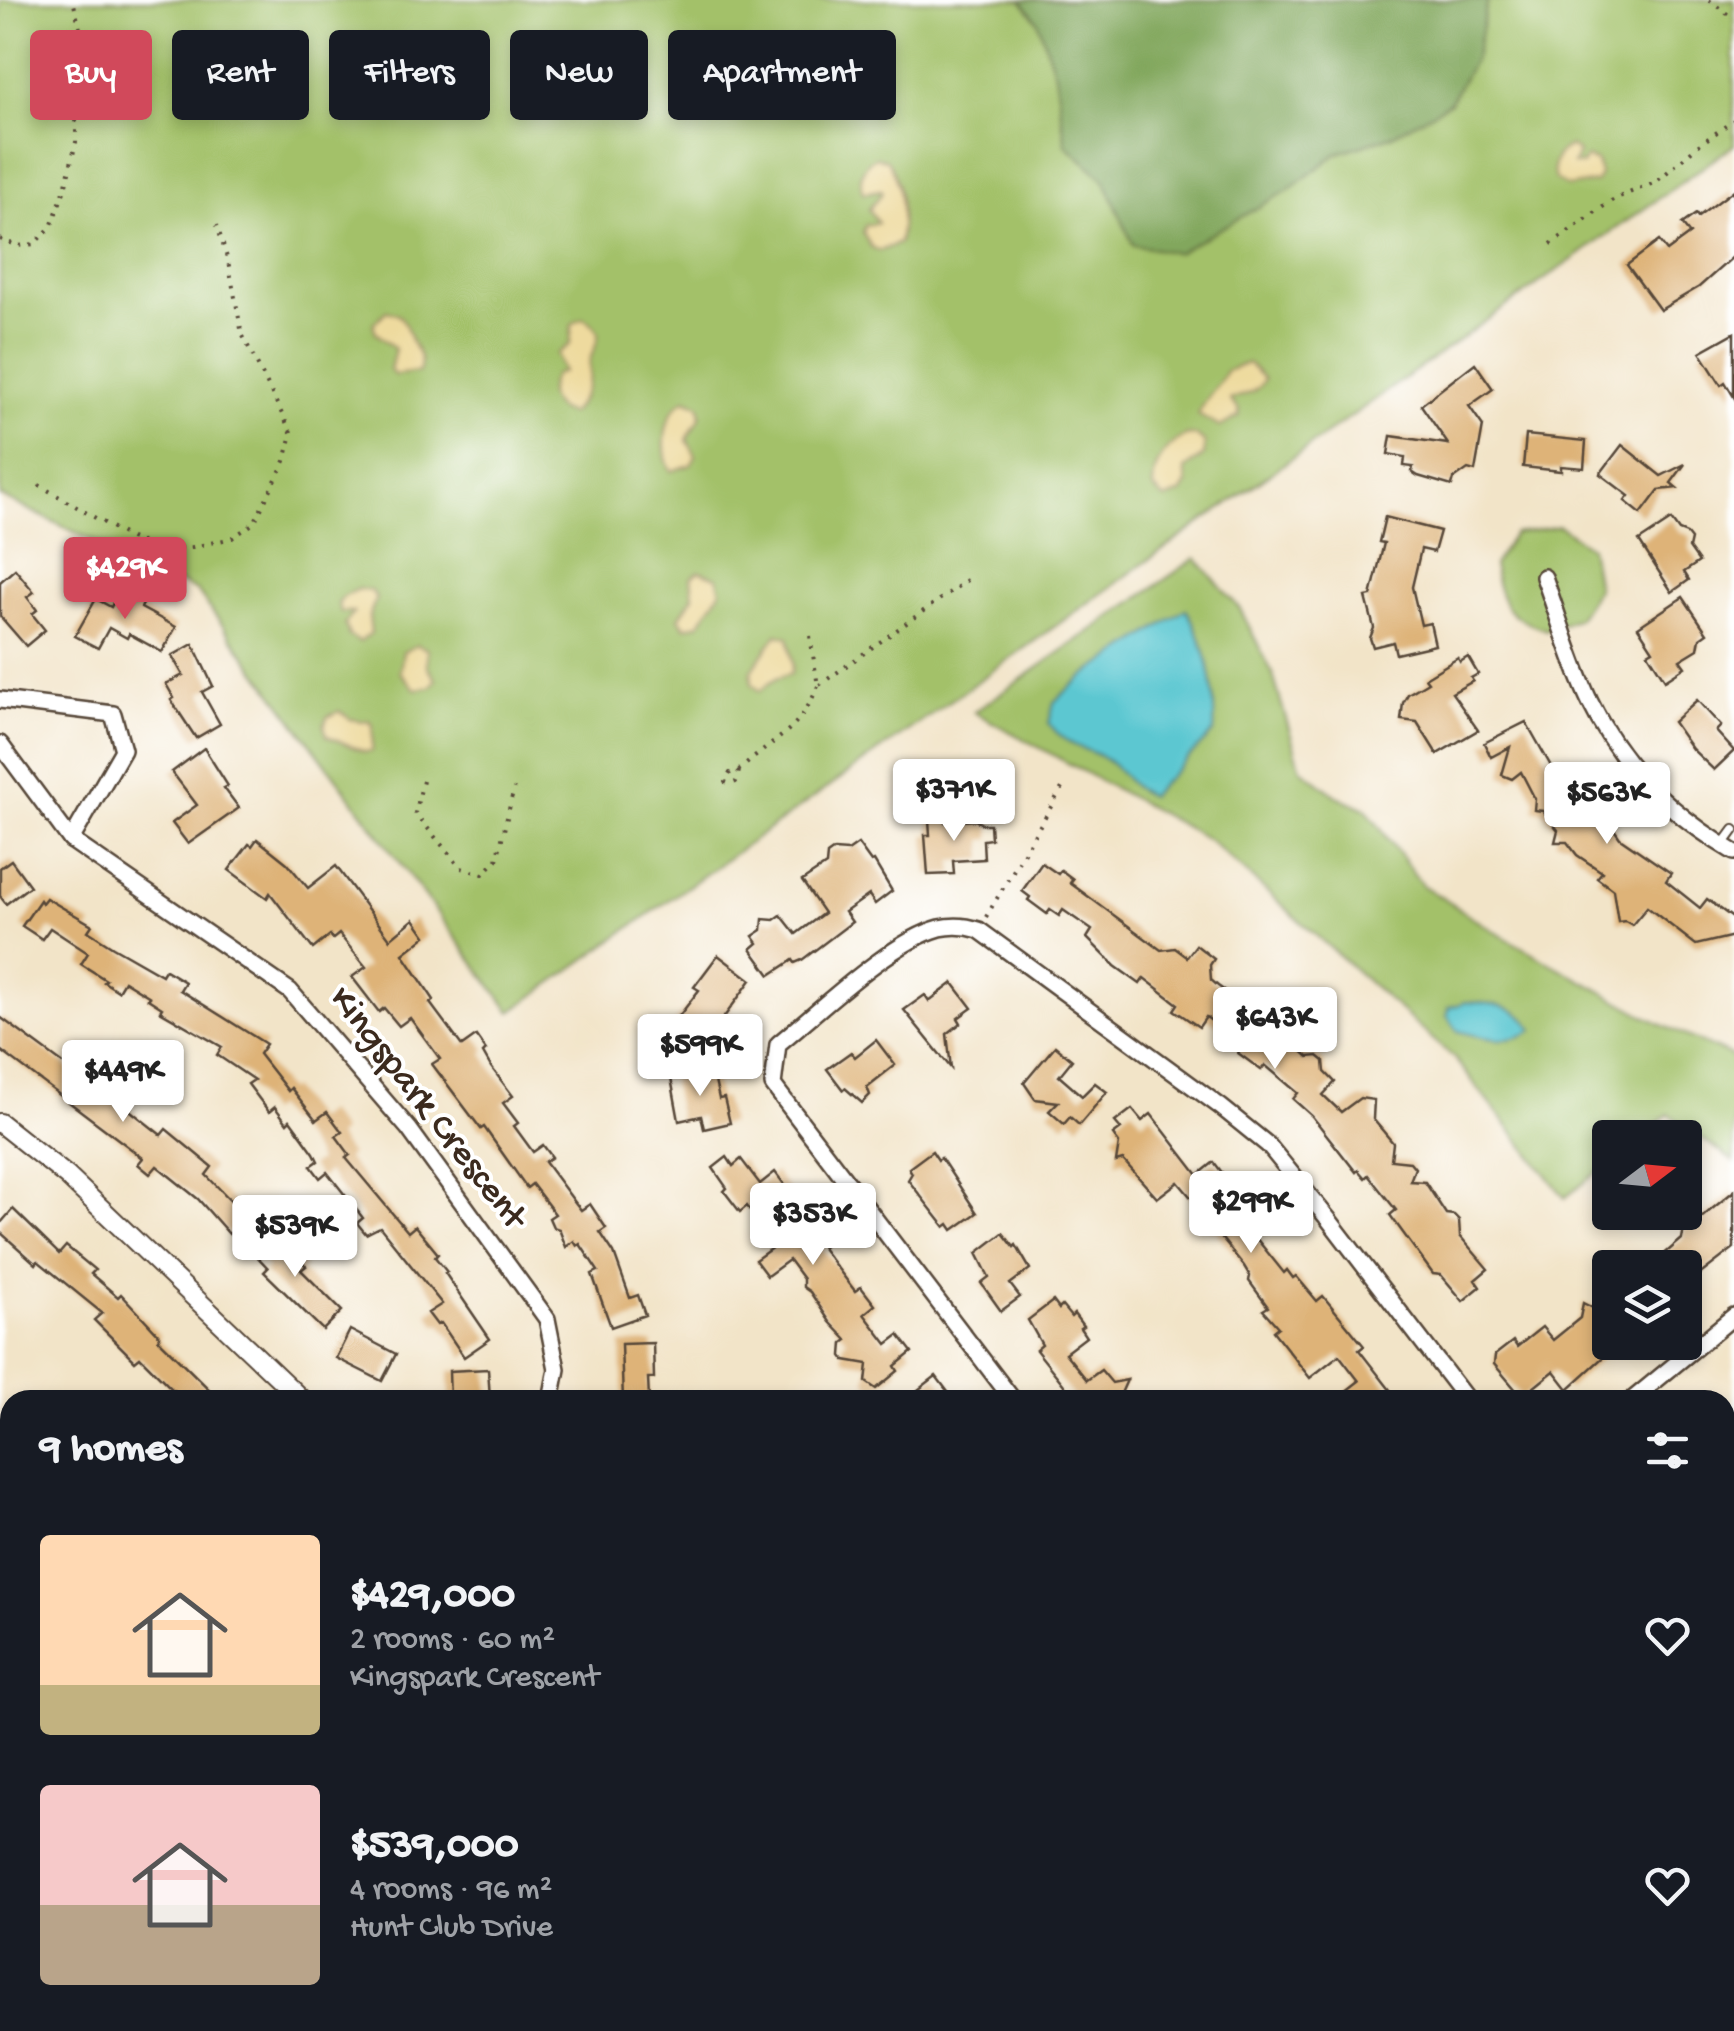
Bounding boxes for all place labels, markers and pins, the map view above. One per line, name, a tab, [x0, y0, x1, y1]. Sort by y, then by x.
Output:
pin: $429K	[55, 537, 195, 622]
pin: $371K	[884, 759, 1024, 844]
pin: $563K	[1537, 762, 1677, 847]
pin: $643K	[1205, 987, 1345, 1072]
pin: $599K	[630, 1014, 770, 1099]
pin: $449K	[53, 1040, 193, 1125]
pin: $299K	[1181, 1171, 1321, 1256]
pin: $353K	[743, 1183, 883, 1268]
pin: $539K	[225, 1195, 365, 1280]

